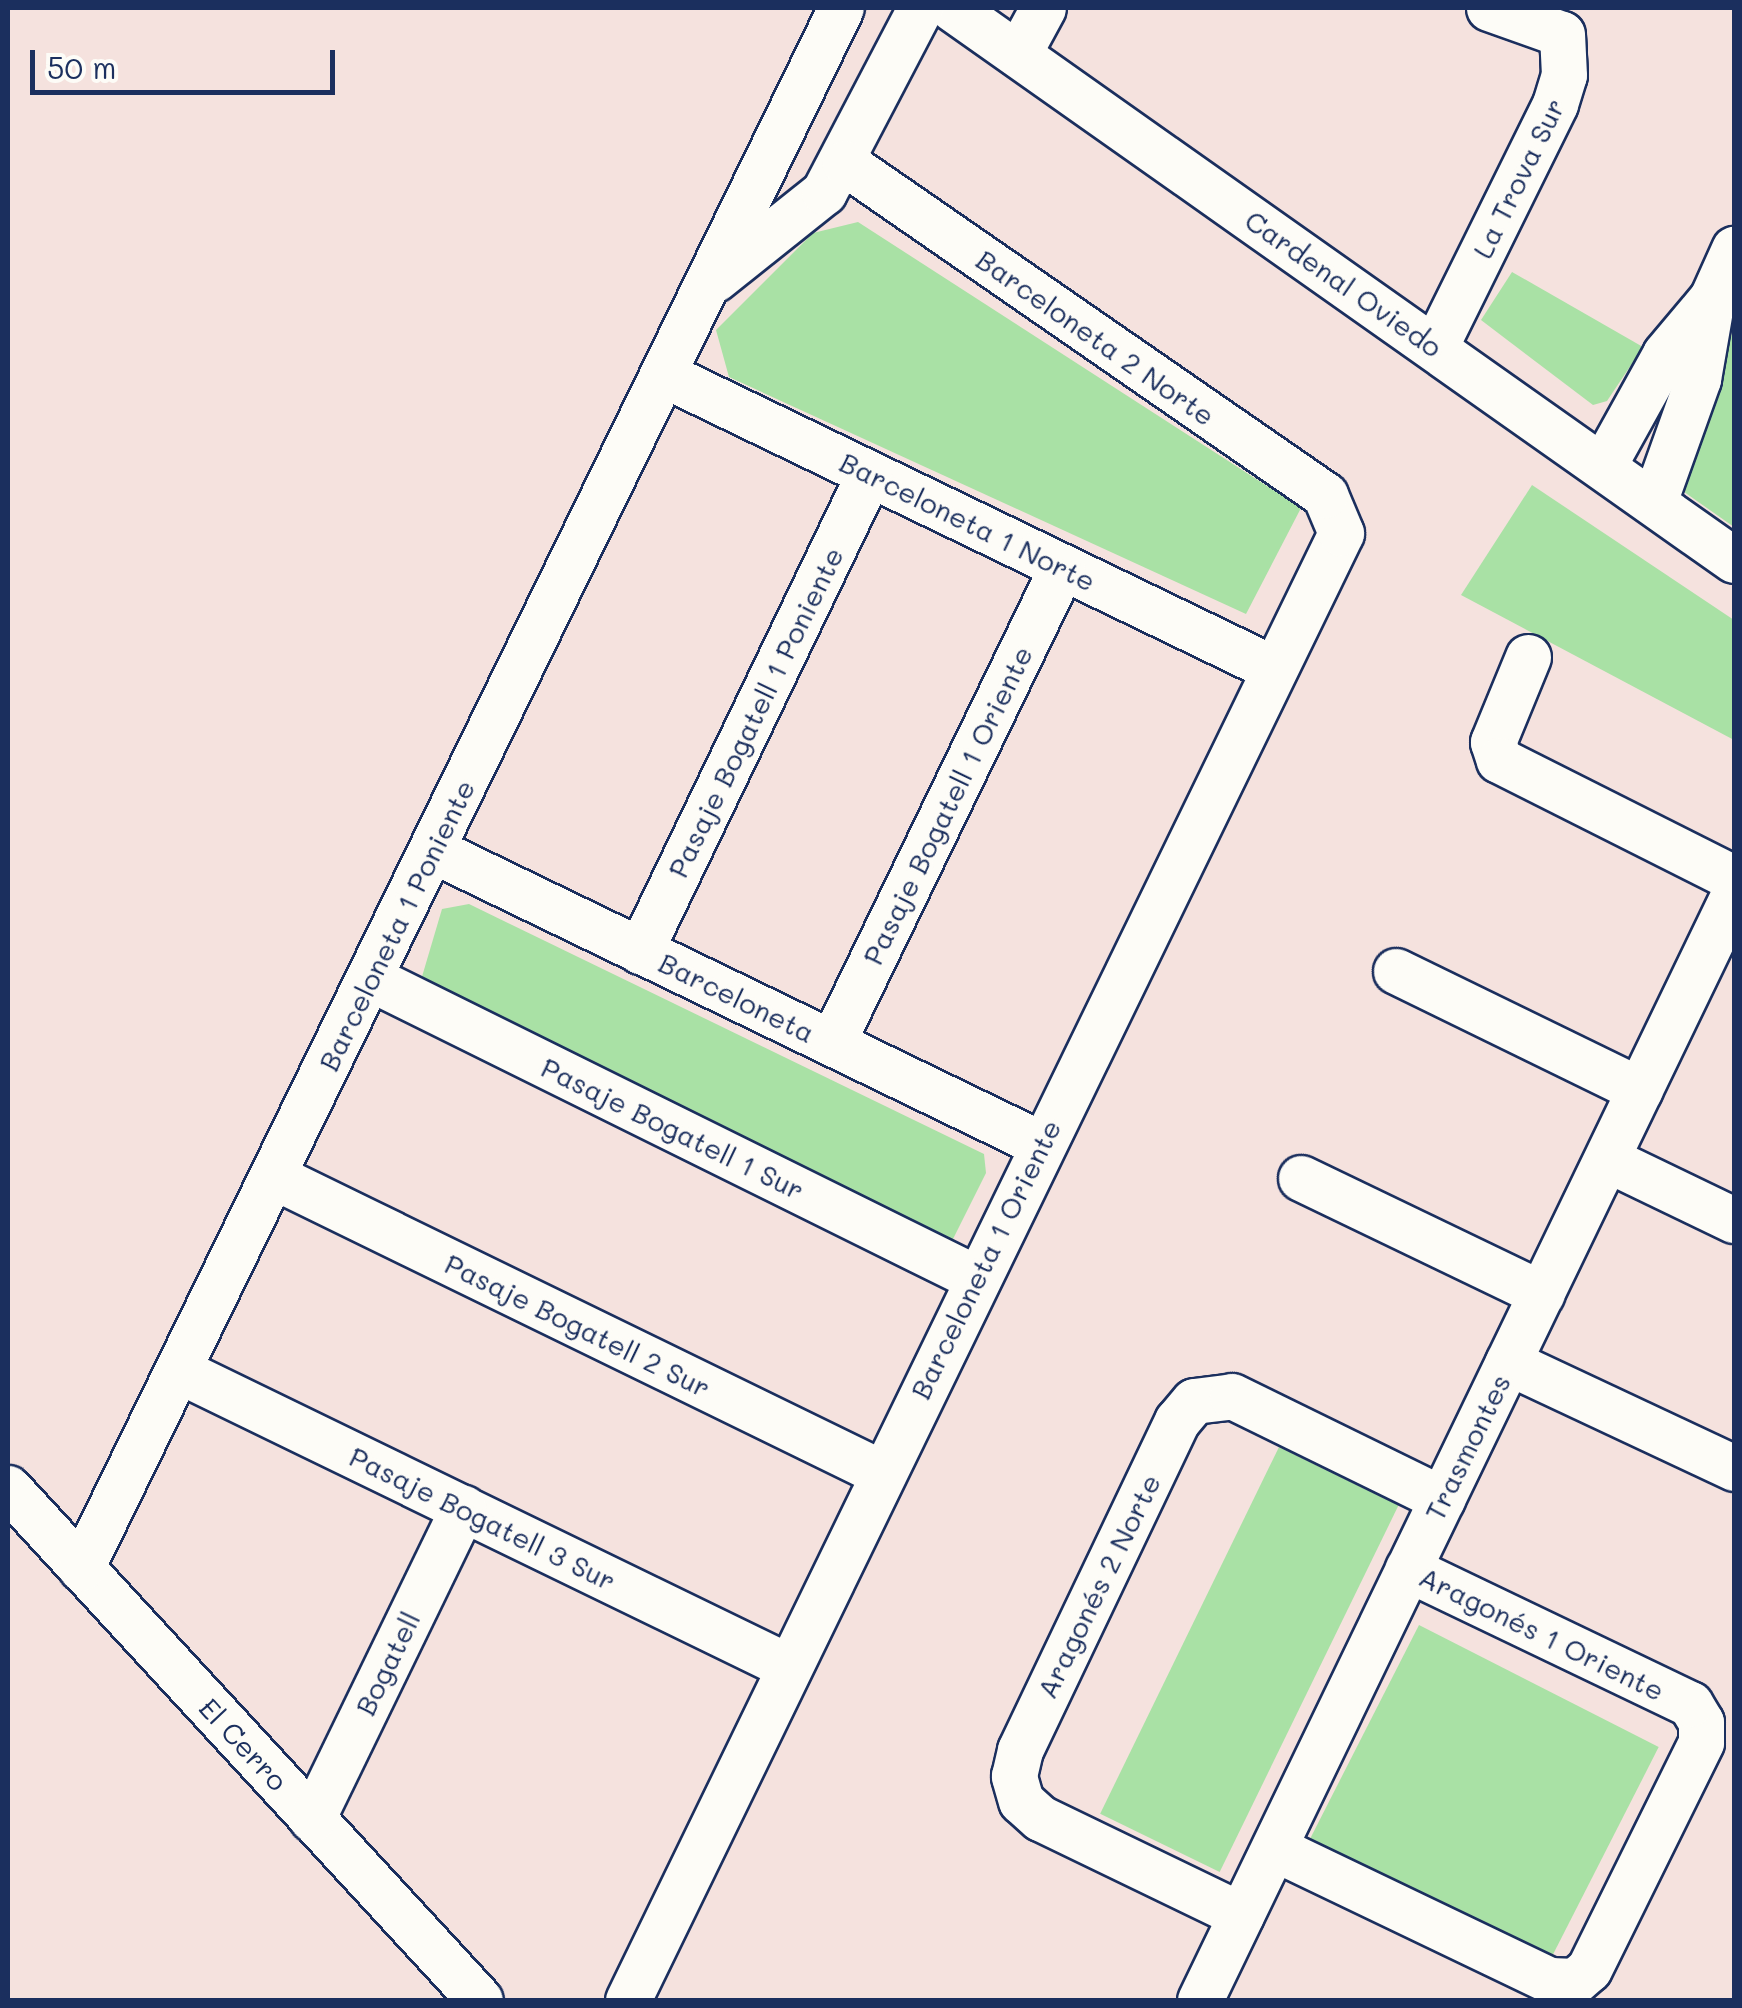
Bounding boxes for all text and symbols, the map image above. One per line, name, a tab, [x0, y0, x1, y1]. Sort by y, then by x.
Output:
scale bar	[35, 30, 340, 92]
text: 50 m	[47, 47, 117, 87]
street label: La Trova Sur	[1465, 93, 1571, 263]
street label: Cardenal Oviedo	[1239, 202, 1449, 364]
street label: Barceloneta 2 Norte	[970, 242, 1222, 432]
street label: Barceloneta 1 Norte	[835, 444, 1101, 598]
street label: Pasaje Bogatell 1 Poniente	[660, 541, 850, 883]
street label: Pasaje Bogatell 1 Oriente	[855, 640, 1039, 970]
street label: Barceloneta 1 Poniente	[311, 774, 481, 1076]
street label: Barceloneta	[654, 945, 820, 1049]
street label: Pasaje Bogatell 1 Sur	[536, 1050, 810, 1206]
street label: Barceloneta 1 Oriente	[903, 1114, 1067, 1404]
street label: Pasaje Bogatell 2 Sur	[440, 1246, 716, 1404]
street label: Trasmontes	[1417, 1368, 1517, 1526]
street label: Pasaje Bogatell 3 Sur	[344, 1439, 622, 1597]
street label: Aragonés 2 Norte	[1029, 1468, 1167, 1704]
street label: Aragonés 1 Oriente	[1414, 1559, 1670, 1707]
street label: Bogatell	[347, 1606, 427, 1720]
street label: El Cerro	[193, 1691, 295, 1797]

